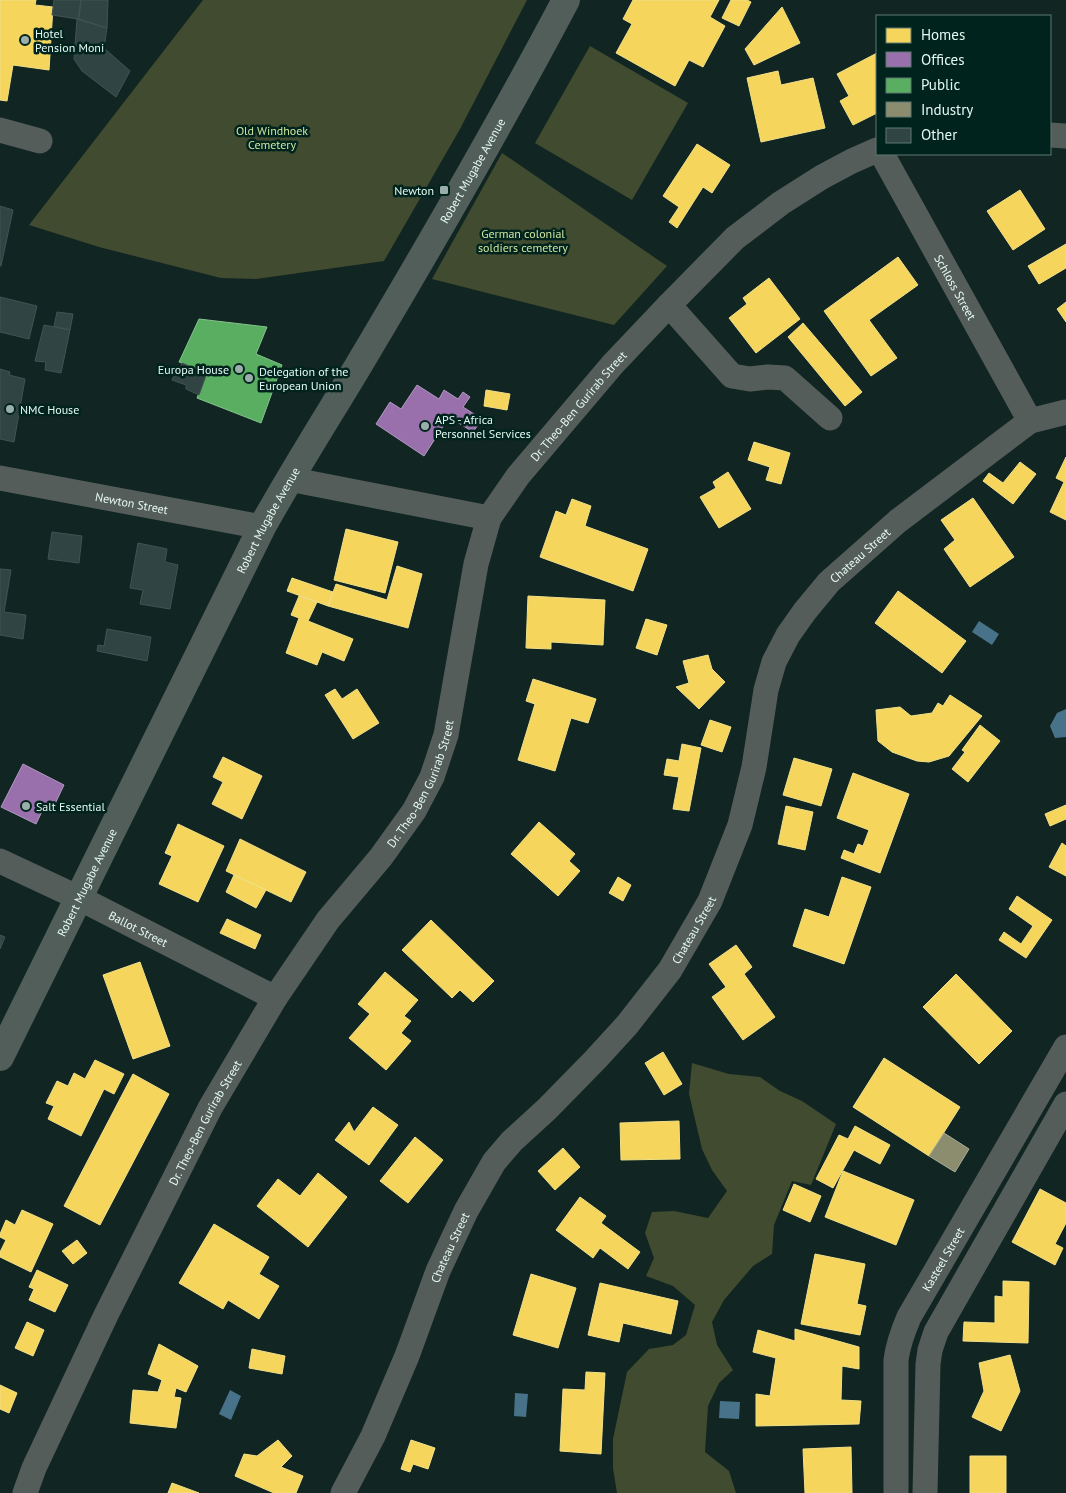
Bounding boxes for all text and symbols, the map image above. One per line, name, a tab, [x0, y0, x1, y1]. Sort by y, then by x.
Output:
legend	[876, 15, 1051, 155]
text: Homes	[921, 25, 965, 44]
place label: Hotel Pension Moni	[35, 26, 104, 55]
marker: Hotel Pension Moni	[19, 34, 31, 46]
text: Offices	[921, 50, 965, 69]
text: Public	[921, 75, 960, 94]
text: Industry	[921, 100, 973, 119]
street label: Robert Mugabe Avenue	[436, 115, 508, 226]
park label: Old Windhoek Cemetery	[236, 123, 308, 152]
text: Other	[921, 125, 957, 144]
place label: Newton	[394, 183, 434, 198]
marker: Newton	[438, 184, 450, 196]
park label: German colonial soldiers cemetery	[478, 226, 568, 255]
street label: Schloss Street	[932, 252, 980, 322]
street label: Dr. Theo-Ben Gurirab Street	[527, 347, 629, 464]
place label: Europa House	[158, 362, 229, 377]
marker: Europa House	[233, 363, 245, 375]
place label: Delegation of the European Union	[259, 364, 348, 393]
marker: Delegation of the European Union	[243, 372, 255, 384]
place label: NMC House	[20, 402, 79, 417]
marker: NMC House	[4, 403, 16, 415]
place label: APS - Africa Personnel Services	[435, 412, 531, 441]
marker: APS - Africa Personnel Services	[419, 420, 431, 432]
street label: Robert Mugabe Avenue	[233, 464, 303, 576]
street label: Newton Street	[94, 488, 169, 517]
street label: Chateau Street	[826, 524, 893, 586]
street label: Dr. Theo-Ben Gurirab Street	[383, 719, 456, 850]
place label: Salt Essential	[36, 799, 106, 814]
marker: Salt Essential	[20, 800, 32, 812]
street label: Robert Mugabe Avenue	[53, 826, 119, 939]
street label: Chateau Street	[668, 894, 719, 966]
street label: Ballot Street	[106, 907, 171, 950]
street label: Dr. Theo-Ben Gurirab Street	[165, 1057, 244, 1188]
street label: Chateau Street	[427, 1210, 472, 1285]
street label: Kasteel Street	[918, 1224, 967, 1294]

